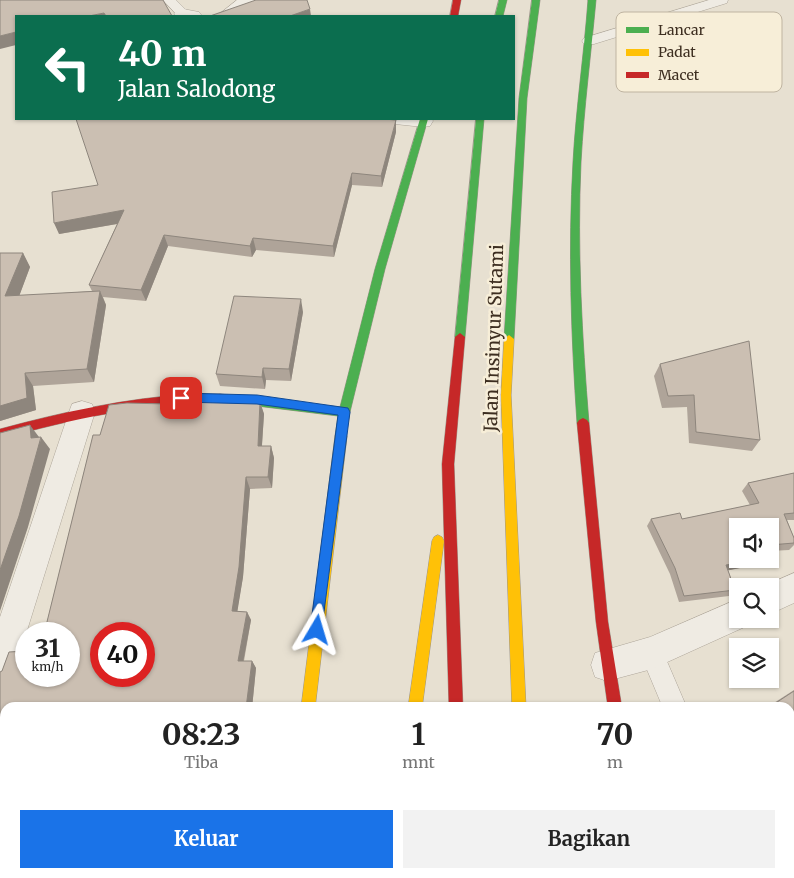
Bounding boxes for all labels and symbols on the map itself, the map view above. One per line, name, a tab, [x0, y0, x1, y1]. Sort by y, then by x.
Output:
legend	[616, 12, 782, 92]
text: Lancar	[658, 21, 705, 39]
text: Padat	[658, 43, 696, 61]
text: Macet	[658, 66, 700, 84]
street label: Jalan Insinyur Sutami	[479, 244, 508, 433]
pin	[160, 377, 202, 419]
position arrow	[290, 603, 342, 655]
speed limit sign: 40	[90, 622, 155, 687]

